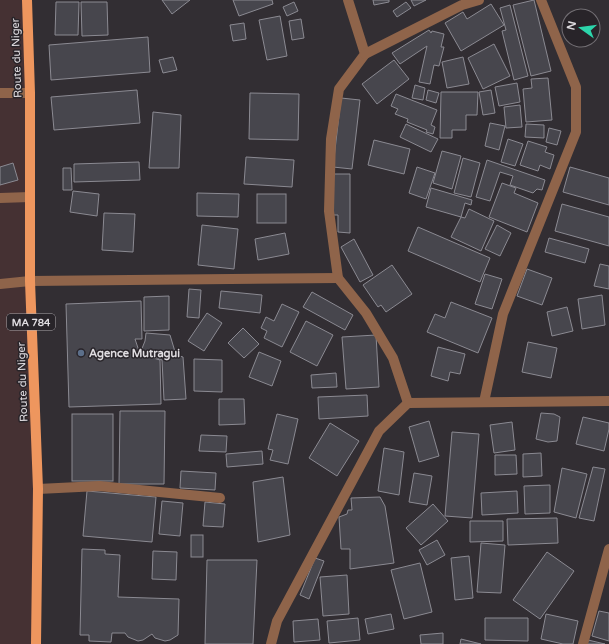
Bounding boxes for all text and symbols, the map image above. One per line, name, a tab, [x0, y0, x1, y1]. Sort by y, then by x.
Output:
north arrow	[561, 8, 601, 48]
street label: Route du Niger	[9, 17, 24, 98]
text: N	[564, 20, 579, 32]
road number: MA 784	[7, 314, 55, 330]
street label: Route du Niger	[15, 341, 30, 422]
place label: Agence Mutragui	[89, 347, 180, 361]
marker: Agence Mutragui	[76, 348, 86, 358]

